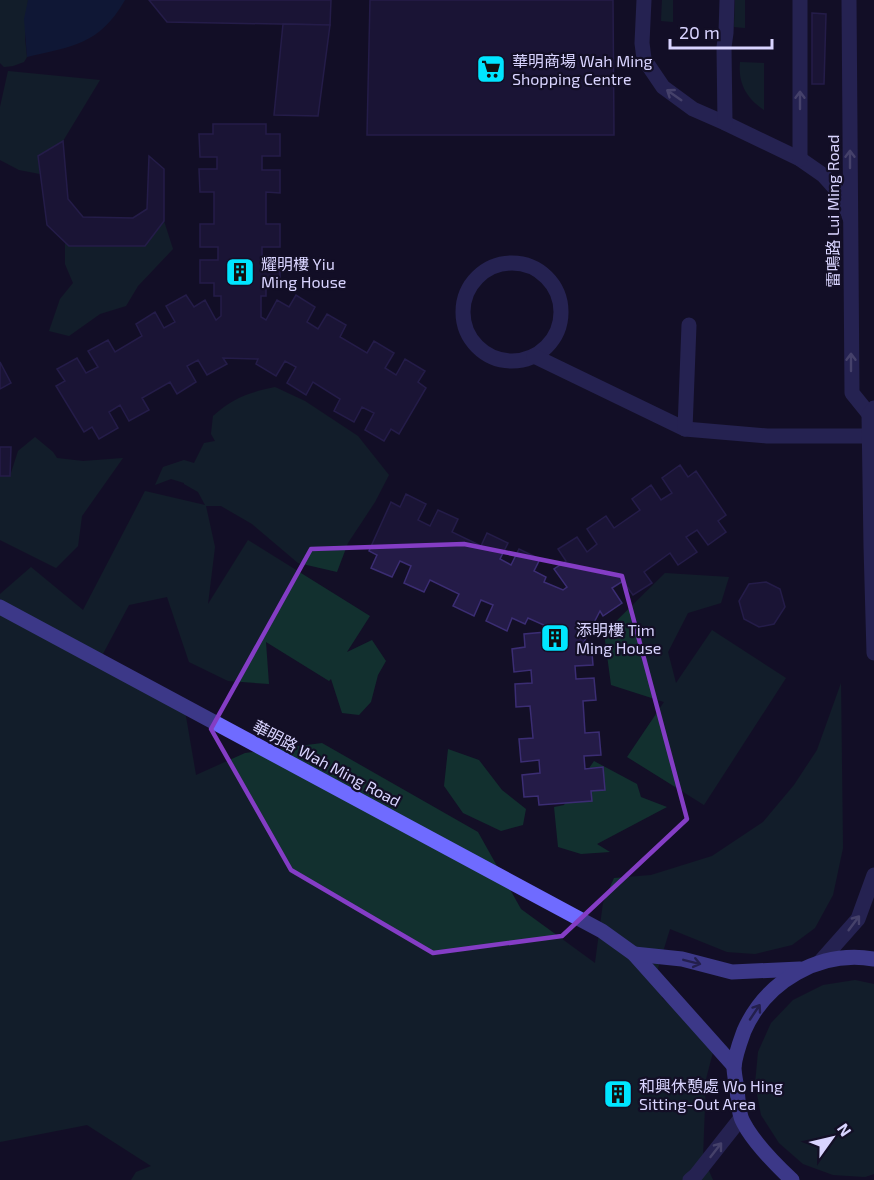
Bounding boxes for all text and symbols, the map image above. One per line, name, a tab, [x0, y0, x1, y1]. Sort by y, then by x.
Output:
scale bar	[670, 12, 772, 50]
text: 20 m	[679, 21, 720, 43]
place label: 華明商場 Wah Ming Shopping Centre	[512, 51, 652, 88]
supermarket icon: 華明商場 Wah Ming Shopping Centre	[475, 53, 507, 85]
one-way arrow	[666, 89, 683, 101]
one-way arrow	[794, 91, 806, 111]
street label: 雷鳴路 Lui Ming Road	[823, 134, 842, 288]
one-way arrow	[844, 150, 856, 170]
place label: 耀明樓 Yiu Ming House	[261, 254, 346, 291]
building icon: 耀明樓 Yiu Ming House	[224, 256, 256, 288]
one-way arrow	[846, 353, 857, 373]
place label: 添明樓 Tim Ming House	[576, 620, 661, 657]
building icon: 添明樓 Tim Ming House	[539, 622, 571, 654]
street label: 華明路 Wah Ming Road	[250, 716, 404, 810]
one-way arrow	[847, 915, 860, 931]
one-way arrow	[682, 956, 701, 968]
one-way arrow	[749, 1004, 761, 1021]
place label: 和興休憩處 Wo Hing Sitting-Out Area	[639, 1076, 783, 1113]
building icon: 和興休憩處 Wo Hing Sitting-Out Area	[602, 1078, 634, 1110]
north arrow	[802, 1108, 862, 1168]
text: N	[834, 1119, 856, 1139]
one-way arrow	[710, 1142, 723, 1158]

